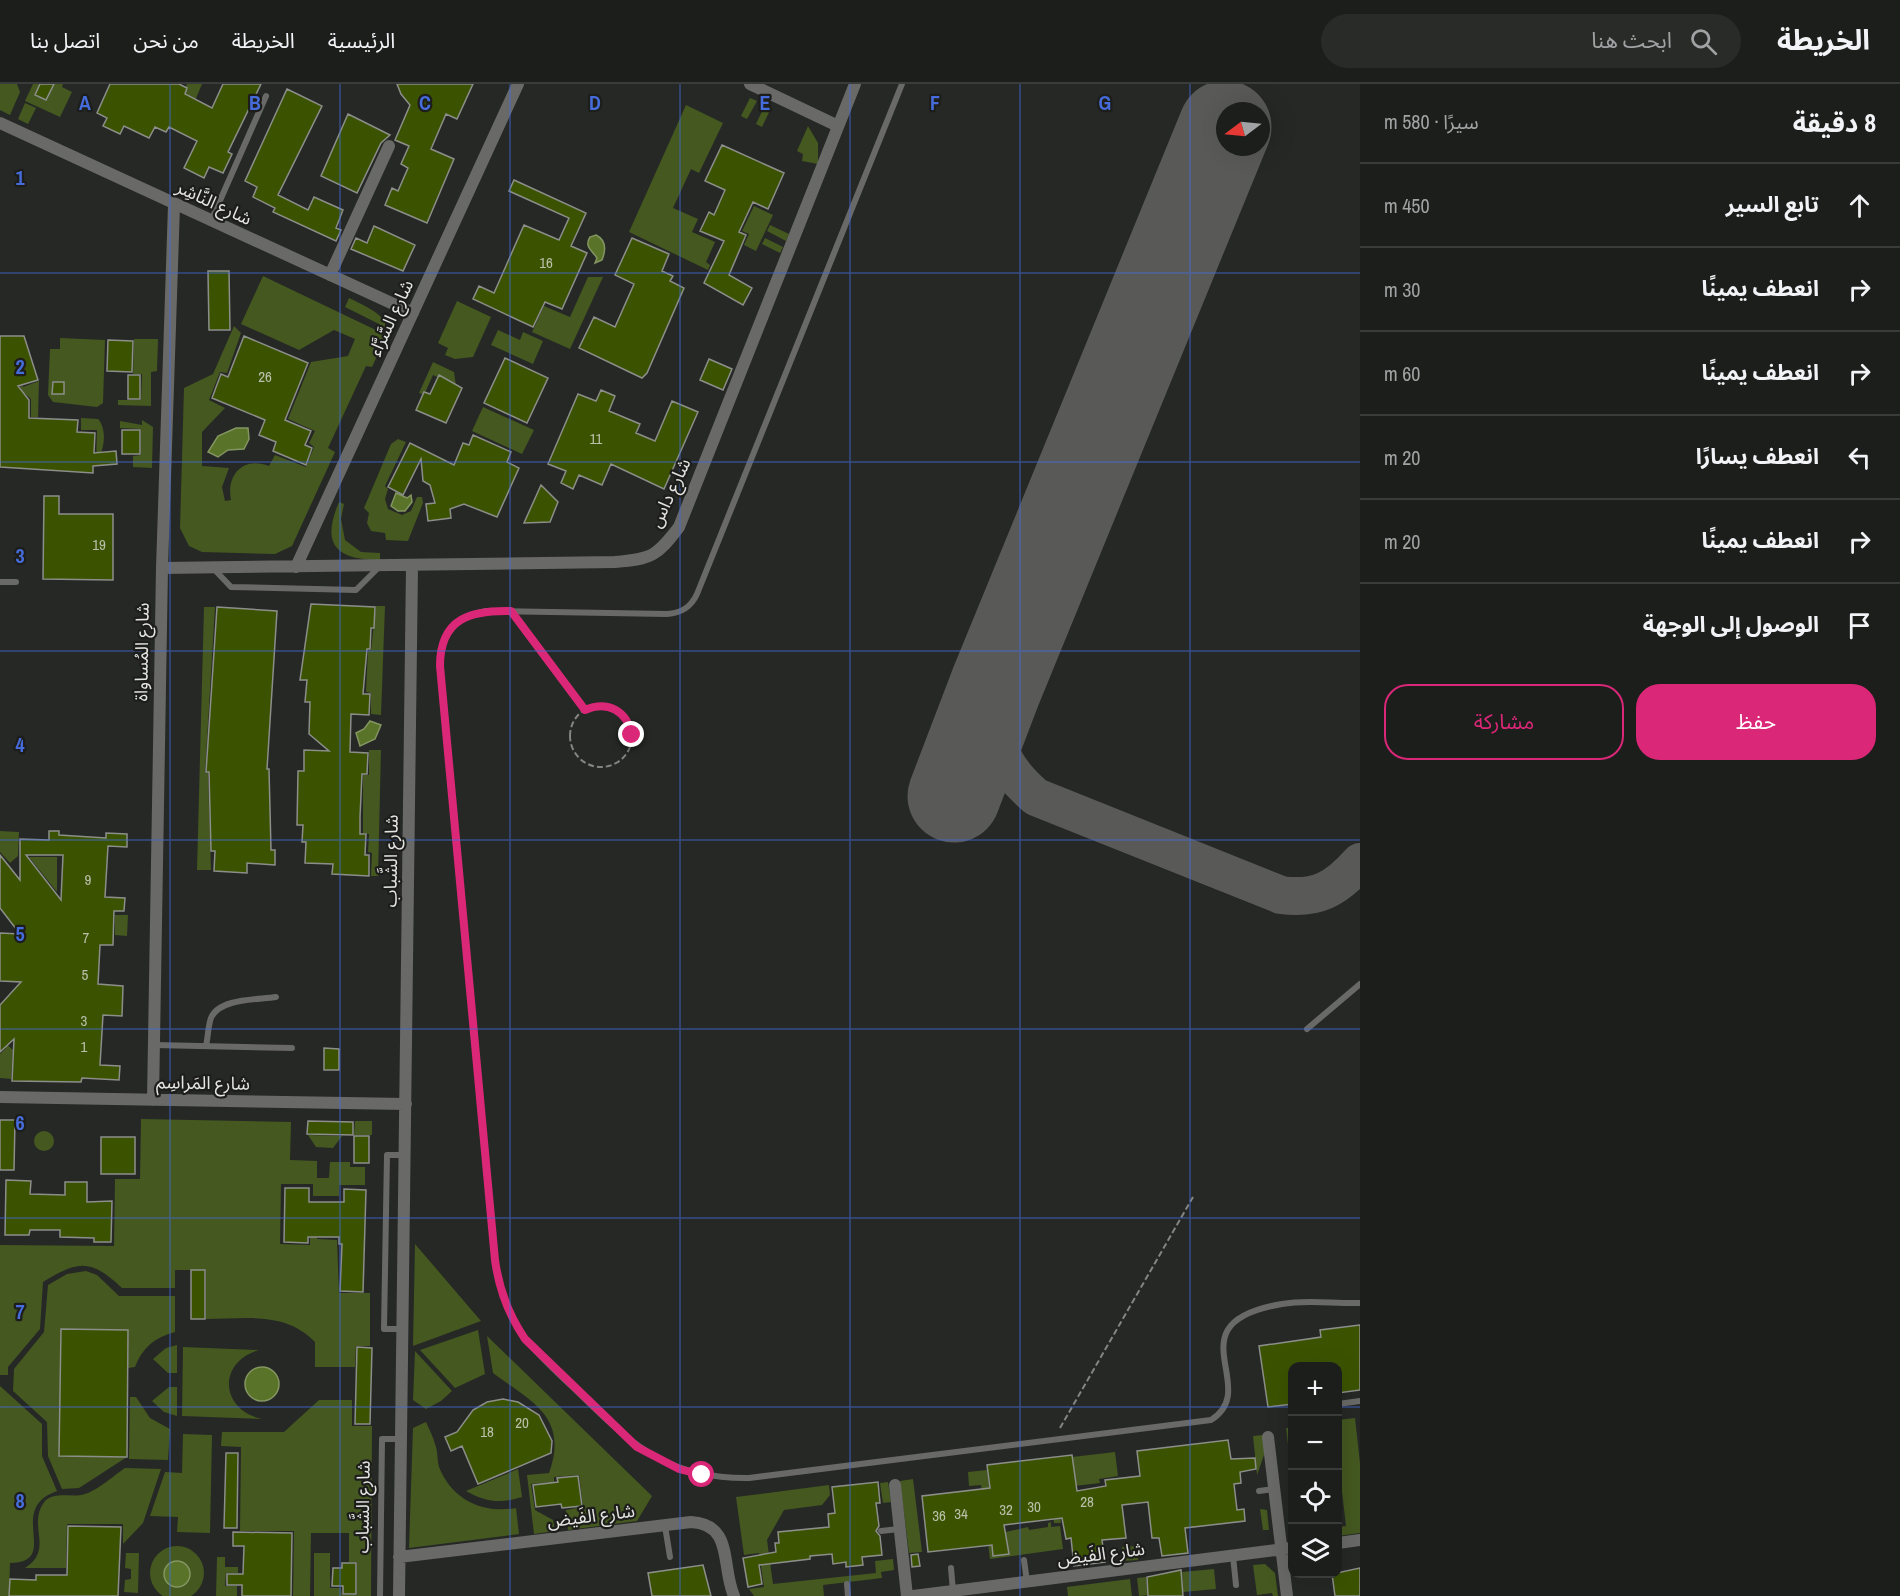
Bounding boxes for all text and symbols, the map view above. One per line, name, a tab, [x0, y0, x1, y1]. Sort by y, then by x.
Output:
search box	[1321, 14, 1741, 68]
text: الخريطة	[1777, 21, 1870, 59]
text: ابحث هنا	[1591, 25, 1672, 55]
icon: search	[1687, 25, 1720, 58]
text: اتصل بنا	[30, 26, 100, 55]
text: من نحن	[133, 26, 199, 55]
text: الخريطة	[232, 26, 295, 55]
text: الرئيسية	[328, 26, 395, 55]
text: A	[79, 89, 91, 116]
text: B	[249, 89, 261, 116]
text: C	[419, 89, 431, 116]
text: D	[589, 89, 601, 116]
text: E	[760, 89, 771, 116]
text: F	[930, 89, 940, 116]
text: G	[1099, 89, 1111, 116]
north arrow	[1216, 102, 1270, 156]
text: 8 دقيقة	[1793, 105, 1876, 140]
text: سيرًا · 580 m	[1384, 108, 1479, 135]
text: 1	[15, 164, 25, 191]
street label: شارع النَّاشِر	[171, 174, 256, 233]
text: تابع السير	[1726, 189, 1819, 219]
icon: ahead	[1843, 189, 1876, 222]
text: 450 m	[1384, 192, 1430, 219]
house number: 16	[539, 252, 553, 273]
text: انعطف يمينًا	[1701, 273, 1819, 303]
icon: right	[1843, 273, 1876, 306]
street label: شارع السَّرَّاء	[362, 275, 421, 361]
text: 30 m	[1384, 276, 1420, 303]
text: 2	[15, 353, 25, 380]
text: انعطف يمينًا	[1701, 357, 1819, 387]
icon: right	[1843, 357, 1876, 390]
text: 60 m	[1384, 360, 1420, 387]
house number: 26	[258, 366, 272, 387]
house number: 11	[590, 428, 603, 449]
text: انعطف يسارًا	[1696, 441, 1819, 471]
icon: left	[1843, 441, 1876, 474]
text: 20 m	[1384, 444, 1420, 471]
street label: شارع داس	[643, 454, 698, 532]
text: انعطف يمينًا	[1701, 525, 1819, 555]
icon: right	[1843, 525, 1876, 558]
text: 20 m	[1384, 528, 1420, 555]
house number: 19	[92, 534, 106, 555]
text: 3	[15, 542, 25, 569]
street label: شارع المُساواة	[128, 602, 157, 702]
text: الوصول إلى الوجهة	[1643, 609, 1819, 639]
icon: arrive	[1843, 609, 1876, 642]
button: مشاركة	[1384, 684, 1624, 760]
button: حفظ	[1636, 684, 1876, 760]
route end	[618, 721, 644, 747]
text: 4	[15, 731, 25, 758]
street label: شارع الشَّباب	[375, 814, 406, 908]
house number: 9	[85, 869, 92, 890]
text: 5	[15, 920, 25, 947]
house number: 7	[83, 927, 90, 948]
house number: 5	[82, 964, 89, 985]
house number: 3	[81, 1010, 88, 1031]
house number: 1	[81, 1036, 88, 1057]
street label: شارع المَراسِم	[156, 1069, 250, 1098]
text: 6	[15, 1109, 25, 1136]
text: 7	[15, 1298, 25, 1325]
map controls	[1288, 1362, 1342, 1578]
button: +	[1288, 1362, 1342, 1416]
house number: 20	[515, 1412, 529, 1433]
button: −	[1288, 1416, 1342, 1470]
house number: 18	[480, 1421, 494, 1442]
street label: شارع الشَّباب	[347, 1460, 378, 1554]
route start	[688, 1461, 714, 1487]
button: locate	[1288, 1470, 1342, 1524]
text: 8	[15, 1487, 25, 1514]
house number: 28	[1080, 1491, 1094, 1512]
house number: 30	[1027, 1496, 1041, 1517]
street label: شارع الفَيض	[546, 1498, 636, 1535]
house number: 32	[999, 1499, 1013, 1520]
house number: 34	[954, 1503, 968, 1524]
house number: 36	[932, 1505, 946, 1526]
button: layers	[1288, 1524, 1342, 1578]
street label: شارع الفَيض	[1056, 1536, 1146, 1573]

